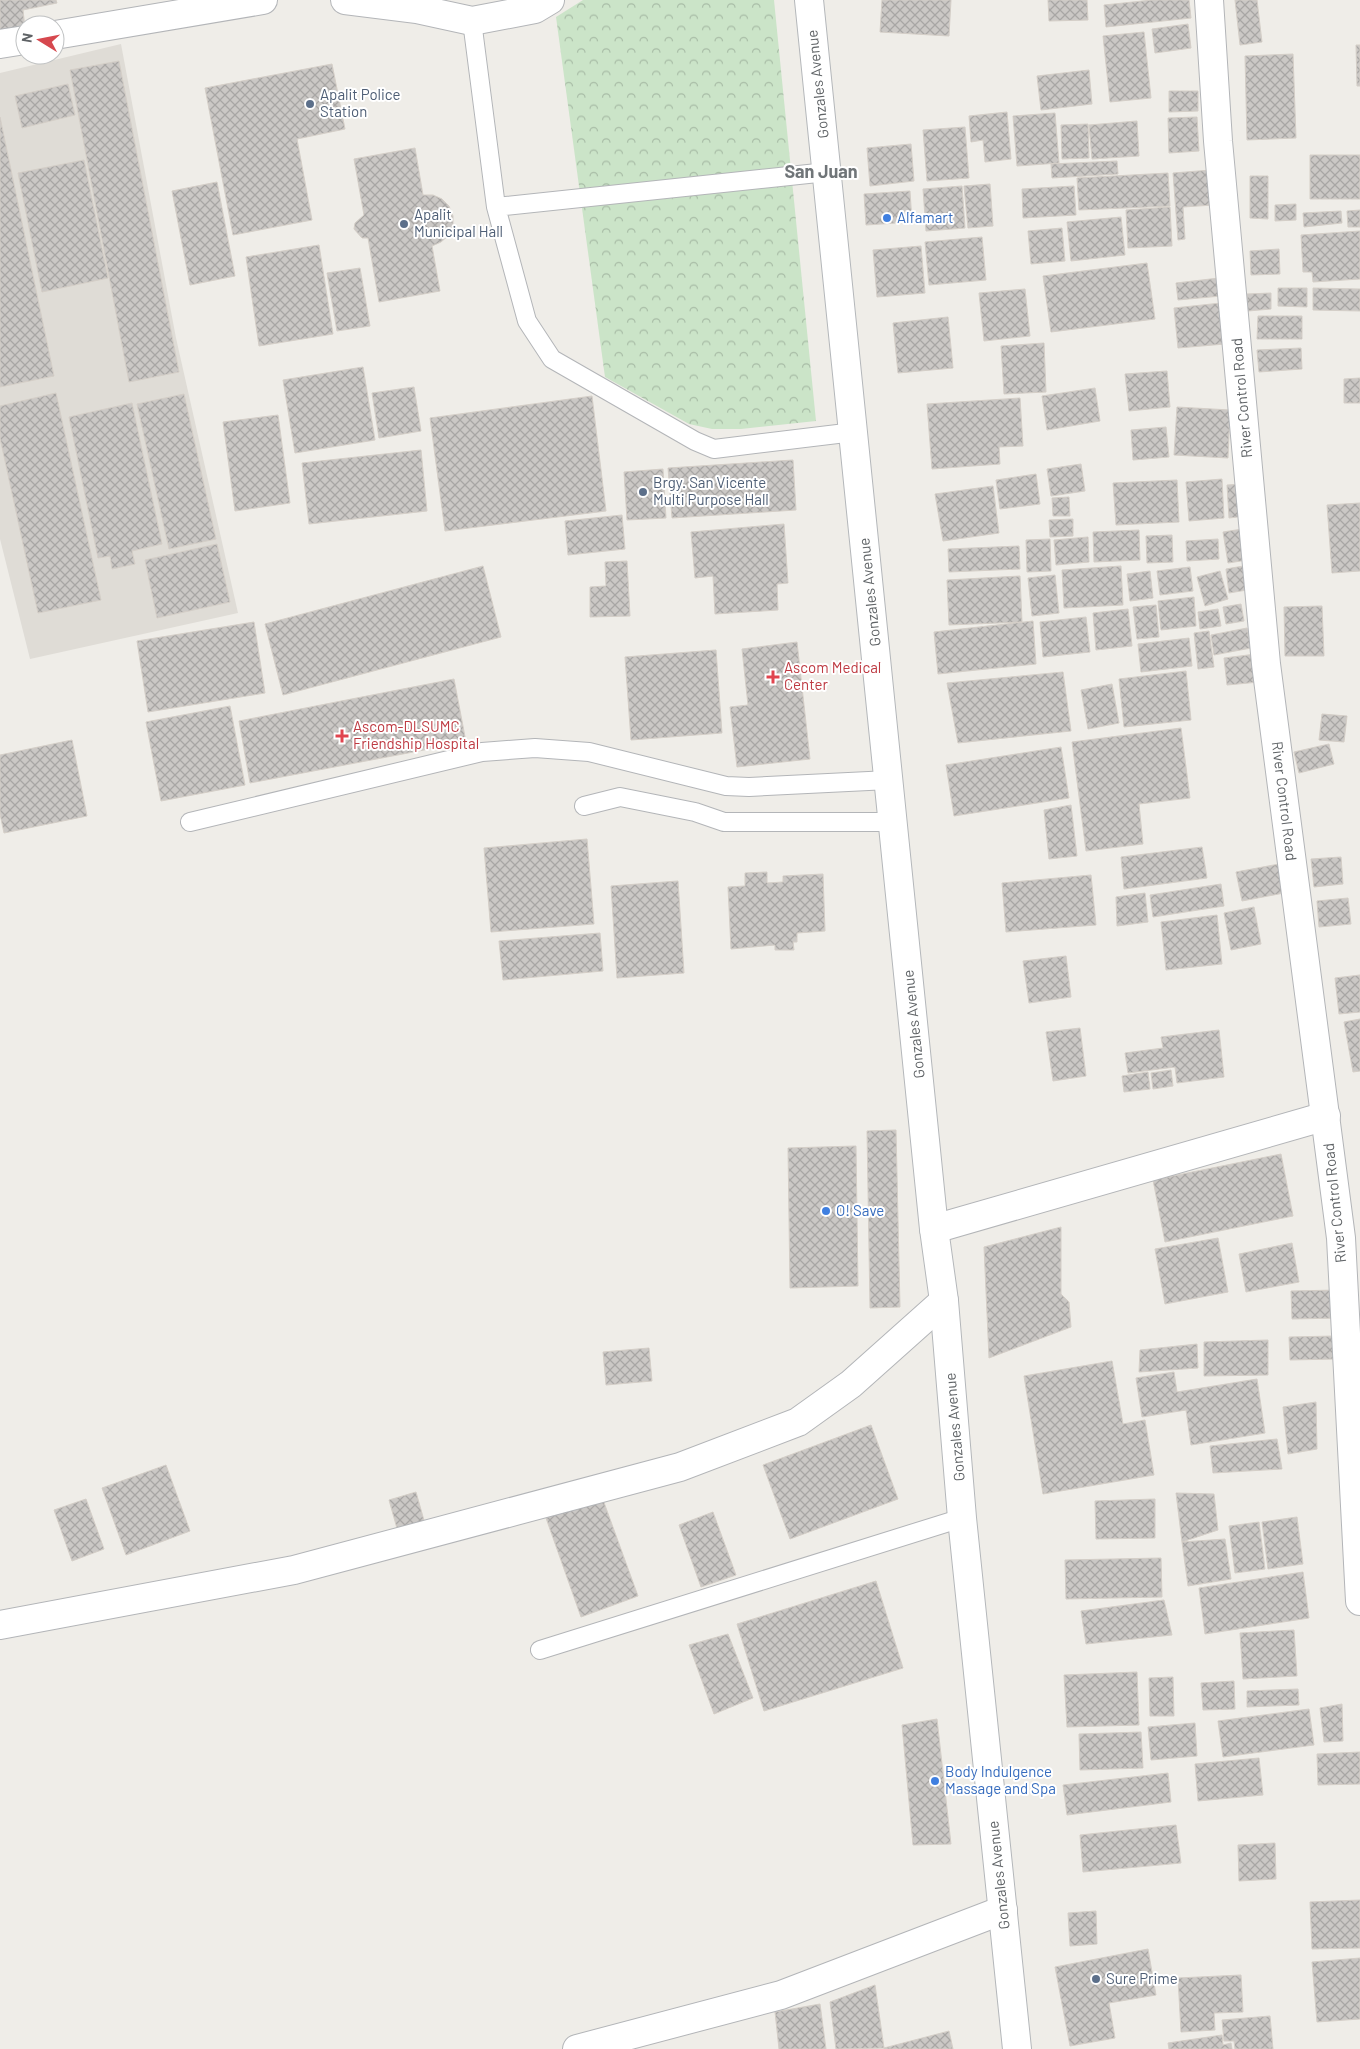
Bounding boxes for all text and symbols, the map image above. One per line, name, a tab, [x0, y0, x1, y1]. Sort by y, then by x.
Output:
north arrow	[15, 15, 65, 65]
street label: Gonzales Avenue	[802, 29, 832, 139]
text: N	[18, 32, 36, 44]
place label: Apalit Police Station	[320, 85, 401, 120]
marker: Apalit Police Station	[304, 98, 316, 110]
district label: San Juan	[784, 160, 858, 182]
place label: Apalit Municipal Hall	[414, 205, 503, 240]
place label: Alfamart	[897, 208, 954, 226]
marker: Alfamart	[881, 212, 893, 224]
marker: Apalit Municipal Hall	[398, 218, 410, 230]
street label: River Control Road	[1227, 337, 1255, 459]
place label: Brgy. San Vicente Multi Purpose Hall	[653, 473, 769, 508]
marker: Brgy. San Vicente Multi Purpose Hall	[637, 486, 649, 498]
street label: Gonzales Avenue	[854, 537, 884, 647]
place label: Ascom Medical Center	[784, 658, 881, 693]
marker: Ascom Medical Center	[766, 670, 780, 684]
place label: Ascom-DLSUMC Friendship Hospital	[353, 717, 479, 752]
marker: Ascom-DLSUMC Friendship Hospital	[335, 729, 349, 743]
street label: River Control Road	[1269, 740, 1301, 862]
street label: Gonzales Avenue	[898, 969, 928, 1079]
street label: River Control Road	[1319, 1142, 1349, 1264]
place label: O! Save	[836, 1201, 884, 1219]
marker: O! Save	[820, 1205, 832, 1217]
street label: Gonzales Avenue	[940, 1372, 968, 1482]
place label: Body Indulgence Massage and Spa	[945, 1762, 1056, 1797]
marker: Body Indulgence Massage and Spa	[929, 1775, 941, 1787]
street label: Gonzales Avenue	[983, 1820, 1013, 1930]
place label: Sure Prime	[1106, 1969, 1178, 1987]
marker: Sure Prime	[1090, 1973, 1102, 1985]

